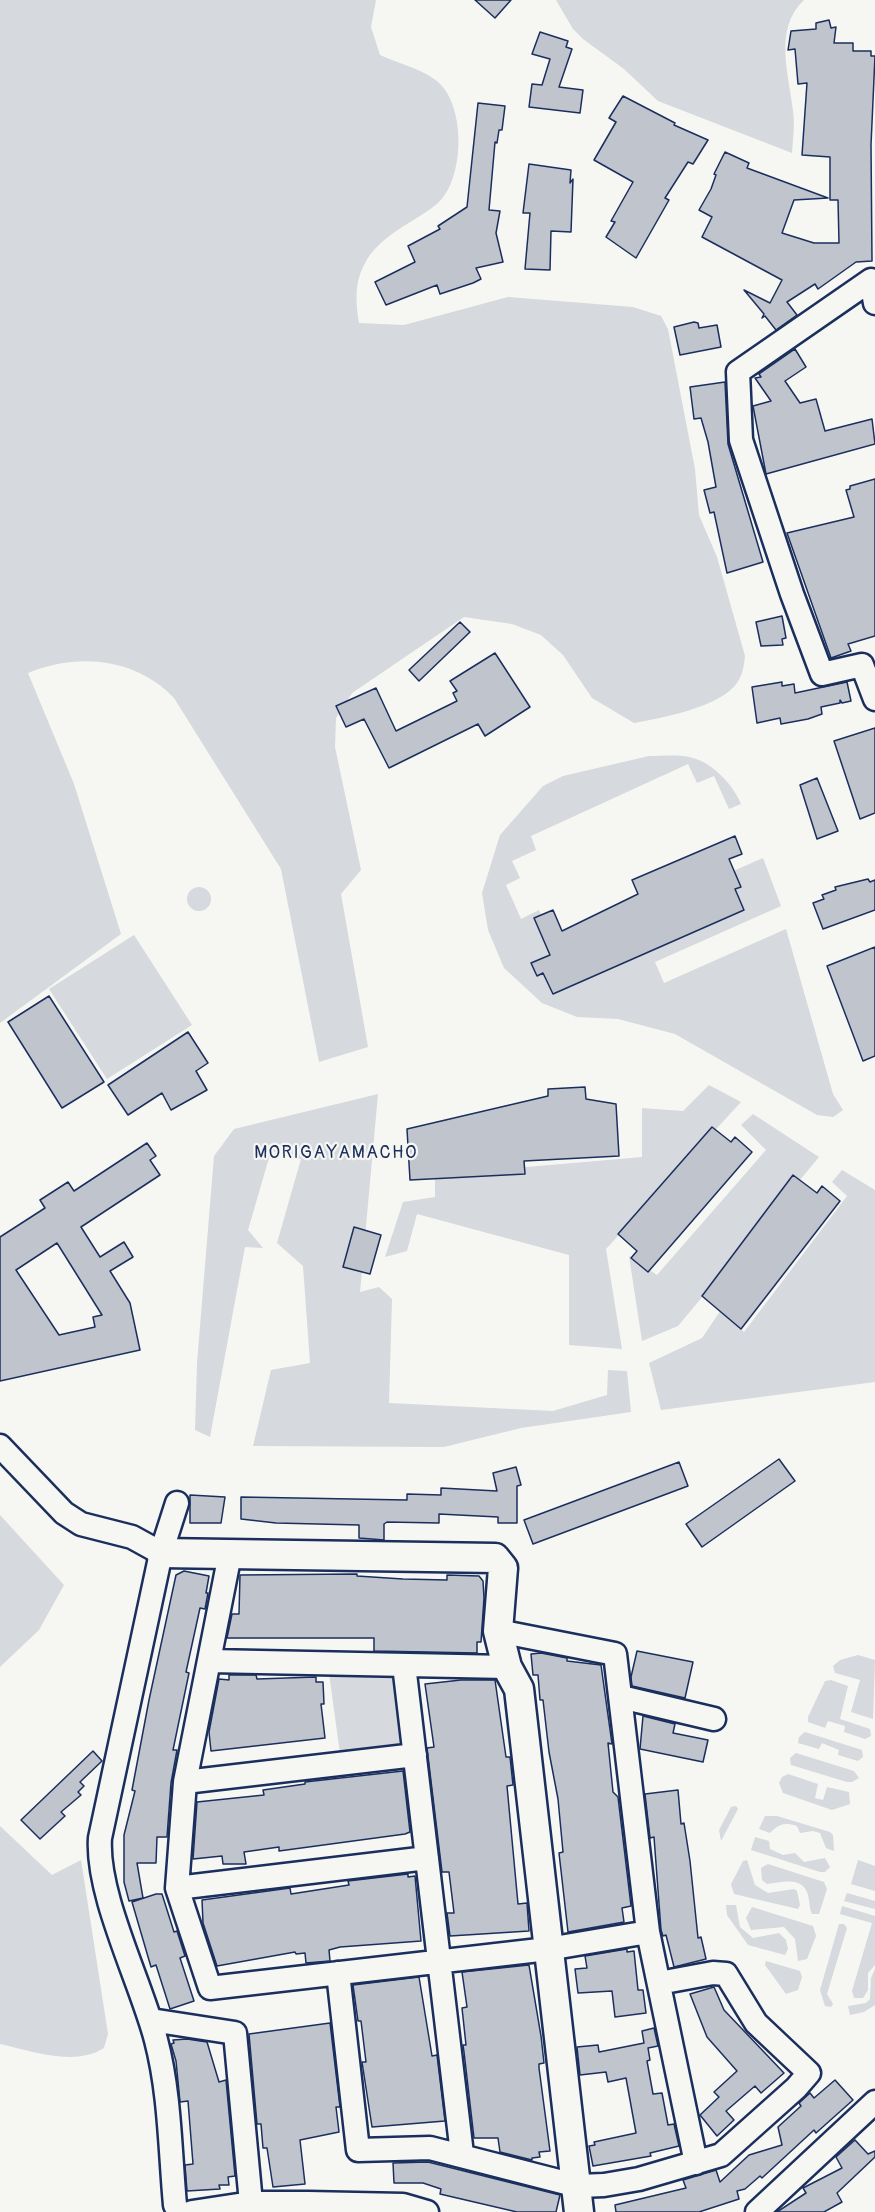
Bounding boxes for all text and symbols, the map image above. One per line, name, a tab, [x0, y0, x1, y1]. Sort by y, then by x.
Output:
district label: MORIGAYAMACHO	[254, 1142, 418, 1164]

